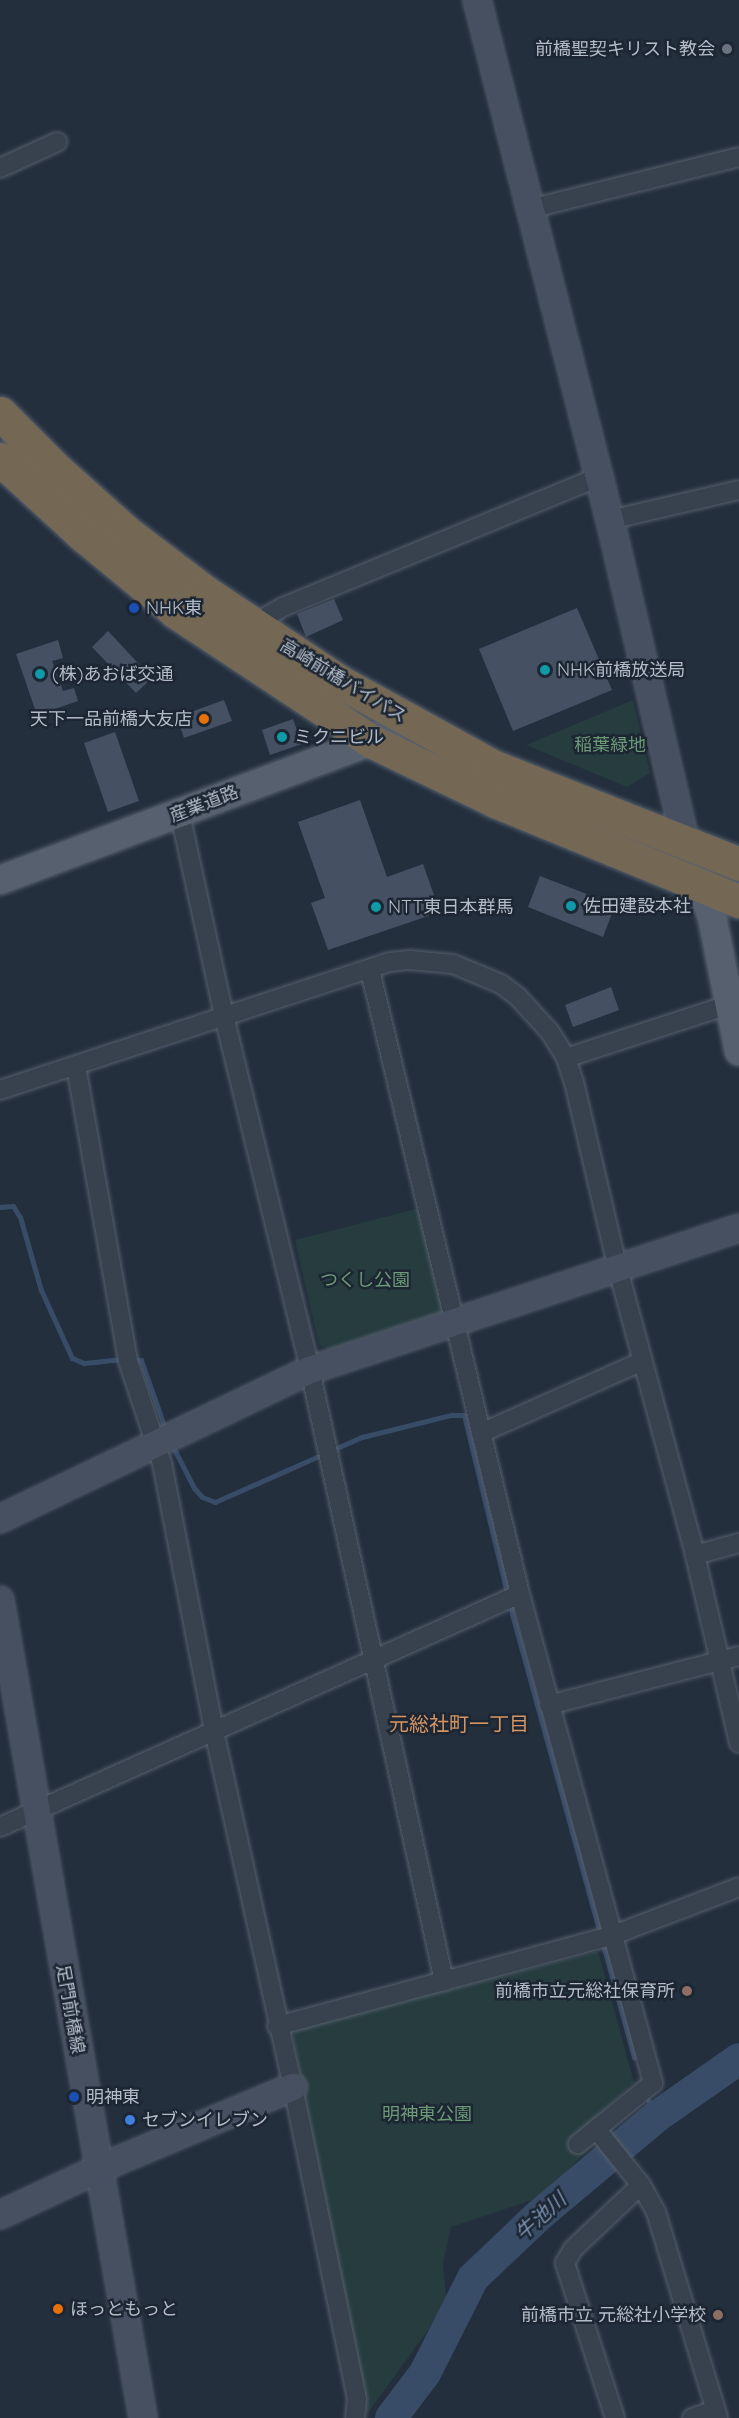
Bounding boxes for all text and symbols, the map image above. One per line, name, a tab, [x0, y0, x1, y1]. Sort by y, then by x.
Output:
place label: 前橋聖契キリスト教会	[535, 38, 715, 60]
marker: 前橋聖契キリスト教会	[720, 42, 734, 56]
place label: NHK東	[146, 597, 202, 619]
marker: NHK東	[127, 601, 141, 615]
street label: 高崎前橋バイパス	[276, 635, 410, 727]
place label: NHK前橋放送局	[557, 659, 685, 681]
place label: (株)あおば交通	[52, 663, 173, 685]
marker: NHK前橋放送局	[538, 663, 552, 677]
marker: (株)あおば交通	[33, 667, 47, 681]
place label: 天下一品前橋大友店	[30, 708, 192, 730]
marker: 天下一品前橋大友店	[197, 712, 211, 726]
place label: ミクニビル	[294, 726, 384, 748]
marker: ミクニビル	[275, 730, 289, 744]
park label: 稲葉緑地	[574, 734, 646, 756]
street label: 産業道路	[167, 781, 241, 827]
place label: 佐田建設本社	[583, 895, 691, 917]
place label: NTT東日本群馬	[388, 896, 513, 918]
marker: 佐田建設本社	[564, 899, 578, 913]
marker: NTT東日本群馬	[369, 900, 383, 914]
park label: つくし公園	[320, 1269, 410, 1291]
district label: 元総社町一丁目	[389, 1711, 529, 1735]
street label: 足門前橋線	[52, 1963, 88, 2055]
place label: 前橋市立元総社保育所	[495, 1980, 675, 2002]
marker: 前橋市立元総社保育所	[680, 1984, 694, 1998]
place label: 明神東	[86, 2086, 140, 2108]
marker: 明神東	[67, 2090, 81, 2104]
park label: 明神東公園	[382, 2103, 472, 2125]
place label: セブンイレブン	[142, 2109, 268, 2131]
marker: セブンイレブン	[123, 2113, 137, 2127]
water label: 牛池川	[510, 2187, 570, 2245]
place label: ほっともっと	[70, 2298, 178, 2320]
marker: ほっともっと	[51, 2302, 65, 2316]
place label: 前橋市立 元総社小学校	[521, 2304, 706, 2326]
marker: 前橋市立 元総社小学校	[711, 2308, 725, 2322]

